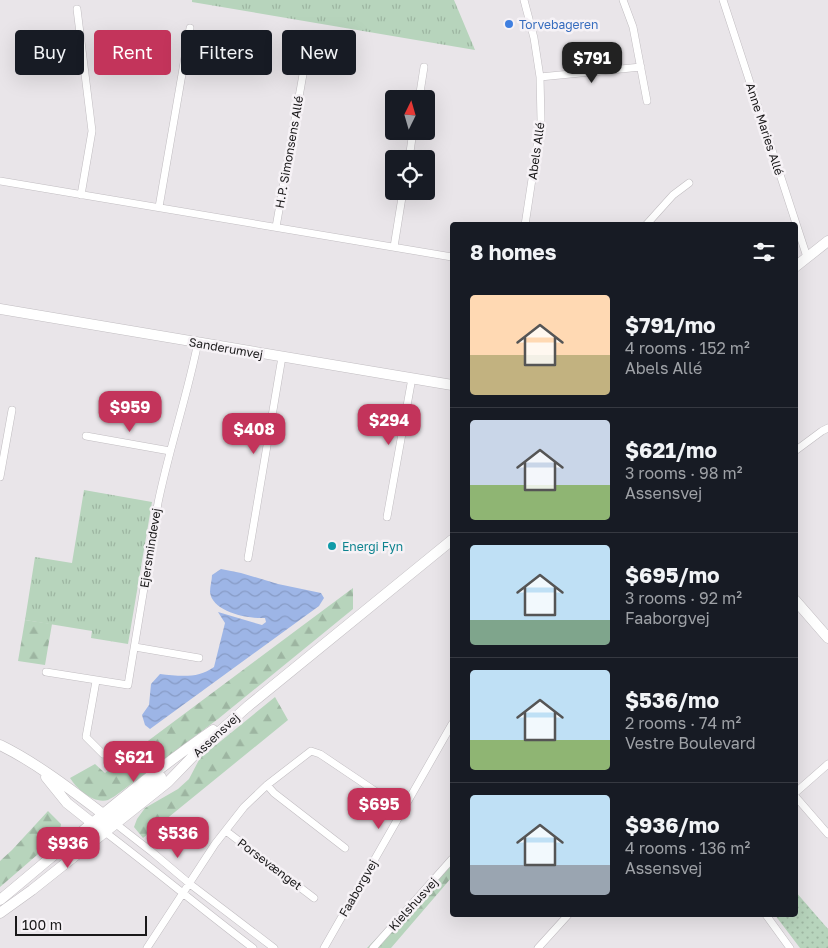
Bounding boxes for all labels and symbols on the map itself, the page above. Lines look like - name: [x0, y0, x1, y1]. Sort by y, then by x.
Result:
- place label: Torvebageren: [519, 17, 598, 32]
- marker: Torvebageren: [503, 18, 515, 30]
- pin: $791: [562, 42, 622, 84]
- street label: Anne Maries Allé: [743, 81, 787, 177]
- north arrow: [385, 90, 435, 140]
- street label: H.P. Simonsens Allé: [272, 95, 306, 209]
- street label: Abels Allé: [525, 121, 547, 181]
- street label: Sanderumvej: [188, 334, 264, 362]
- pin: $959: [100, 390, 160, 433]
- pin: $294: [359, 404, 419, 446]
- pin: $408: [224, 412, 284, 455]
- street label: Ejersmindevej: [136, 507, 164, 589]
- place label: Energi Fyn: [342, 539, 403, 554]
- marker: Energi Fyn: [326, 540, 338, 552]
- street label: Assensvej: [190, 710, 242, 760]
- pin: $621: [104, 740, 164, 783]
- pin: $695: [349, 788, 409, 830]
- pin: $536: [148, 816, 208, 859]
- pin: $936: [38, 826, 98, 869]
- street label: Porsevænget: [235, 835, 305, 893]
- street label: Faaborgvej: [336, 857, 380, 919]
- street label: Kielshusvej: [385, 874, 441, 934]
- scale bar: [15, 913, 148, 936]

